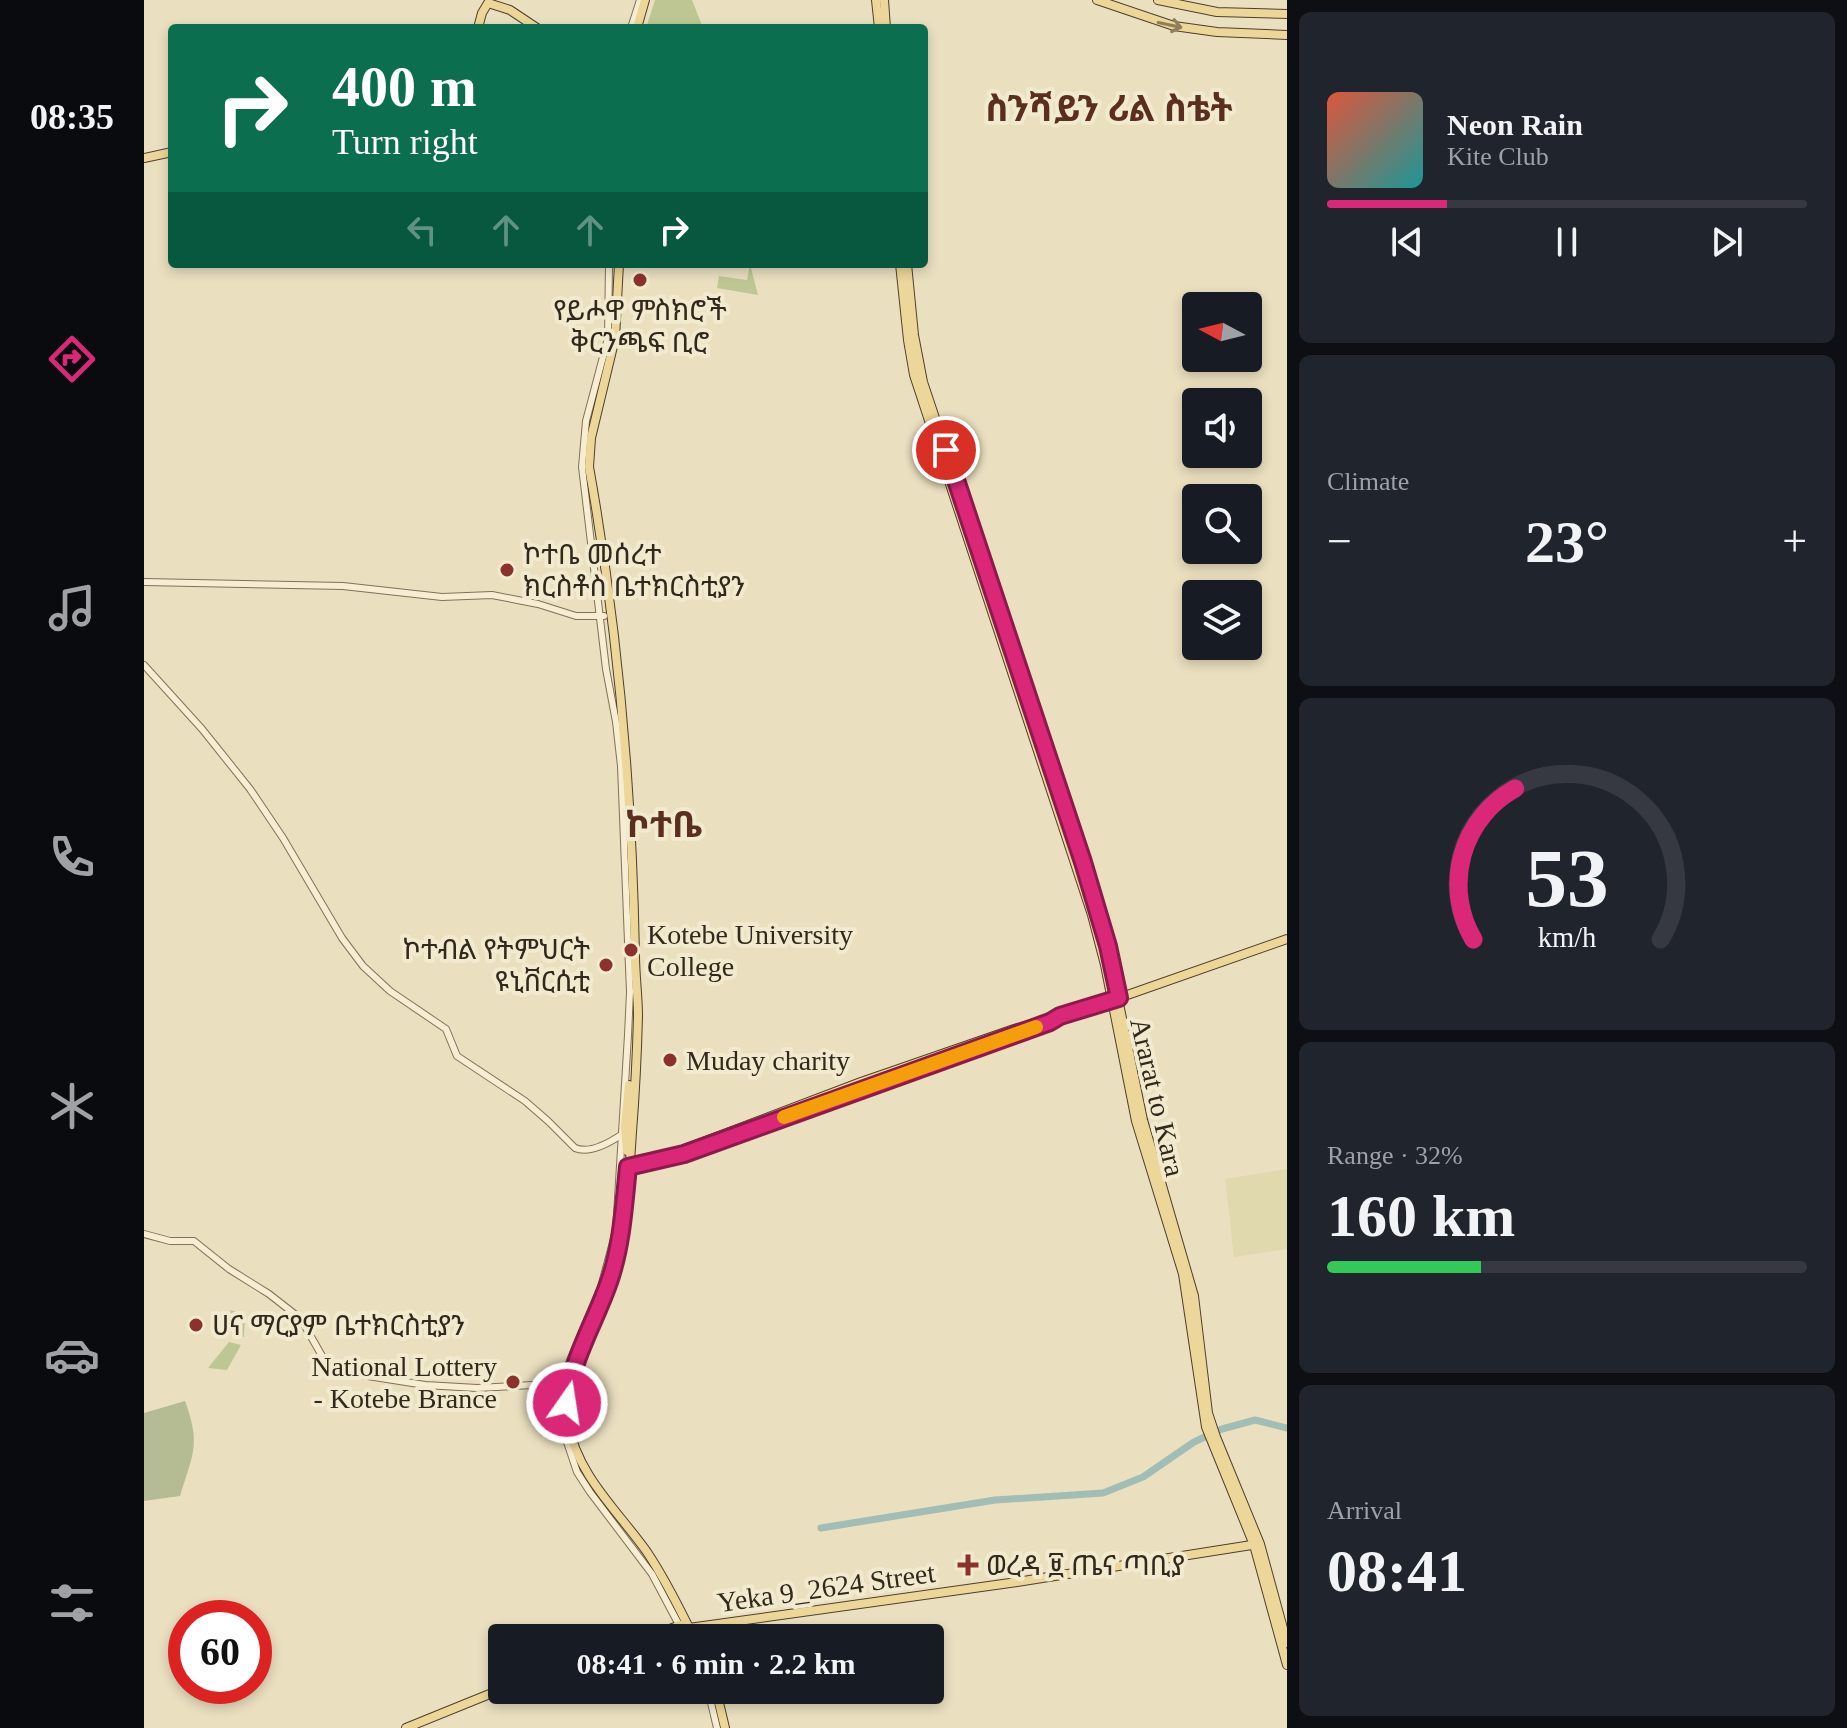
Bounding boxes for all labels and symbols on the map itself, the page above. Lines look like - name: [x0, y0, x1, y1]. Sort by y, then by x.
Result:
- one-way arrow: [1157, 18, 1183, 33]
- district label: ስንሻይን ሪል ስቴት: [985, 89, 1233, 129]
- marker: የይሖዋ ምስክሮች ቅርንጫፍ ቢሮ: [631, 271, 649, 289]
- north arrow: [1182, 292, 1262, 372]
- place label: የይሖዋ ምስክሮች ቅርንጫፍ ቢሮ: [553, 295, 727, 358]
- pin: [912, 416, 980, 484]
- place label: ኮተቤ መሰረተ ክርስቶስ ቤተክርስቲያን: [523, 539, 745, 602]
- marker: ኮተቤ መሰረተ ክርስቶስ ቤተክርስቲያን: [498, 561, 516, 579]
- district label: ኮተቤ: [626, 805, 702, 845]
- place label: Kotebe University College: [647, 919, 853, 982]
- place label: ኮተብል የትምህርት ዩኒቨርሲቲ: [403, 934, 590, 997]
- marker: Kotebe University College: [622, 941, 640, 959]
- marker: ኮተብል የትምህርት ዩኒቨርሲቲ: [597, 956, 615, 974]
- street label: Ararat to Kara: [1124, 1015, 1191, 1180]
- place label: Muday charity: [686, 1045, 850, 1076]
- marker: Muday charity: [661, 1051, 679, 1069]
- place label: ሀና ማርያም ቤተክርስቲያን: [212, 1310, 465, 1341]
- marker: ሀና ማርያም ቤተክርስቲያን: [187, 1316, 205, 1334]
- place label: National Lottery - Kotebe Brance: [311, 1351, 497, 1414]
- position arrow: [525, 1361, 609, 1445]
- marker: National Lottery - Kotebe Brance: [504, 1373, 522, 1391]
- place label: ወረዳ ፱ ጤና ጣቢያ: [986, 1550, 1185, 1581]
- marker: ወረዳ ፱ ጤና ጣቢያ: [957, 1554, 979, 1576]
- street label: Yeka 9_2624 Street: [715, 1557, 937, 1618]
- speed limit sign: 60: [168, 1600, 272, 1704]

